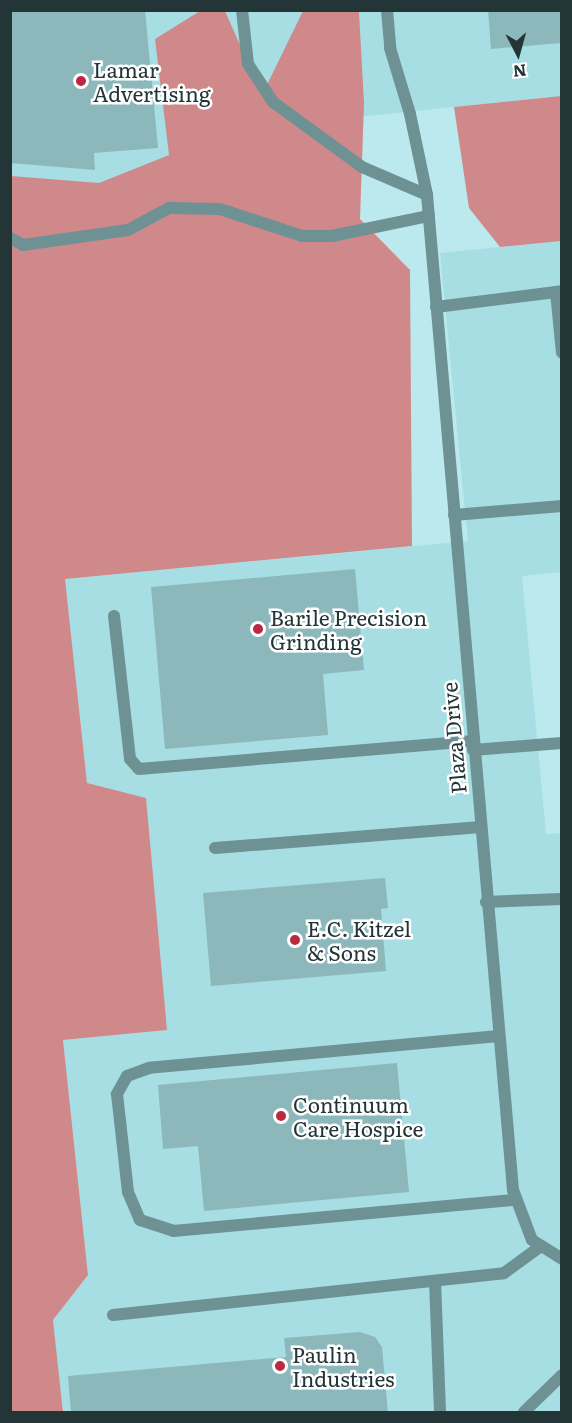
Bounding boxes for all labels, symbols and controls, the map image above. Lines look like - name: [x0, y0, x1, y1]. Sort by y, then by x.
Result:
- north arrow: [488, 24, 548, 84]
- place label: Lamar Advertising: [93, 56, 211, 106]
- text: N: [512, 59, 528, 85]
- marker: Lamar Advertising: [74, 74, 88, 88]
- place label: Barile Precision Grinding: [270, 604, 427, 654]
- marker: Barile Precision Grinding: [251, 622, 265, 636]
- street label: Plaza Drive: [436, 681, 470, 795]
- place label: E.C. Kitzel & Sons: [307, 915, 411, 965]
- marker: E.C. Kitzel & Sons: [288, 933, 302, 947]
- place label: Continuum Care Hospice: [293, 1091, 424, 1141]
- marker: Continuum Care Hospice: [274, 1109, 288, 1123]
- place label: Paulin Industries: [292, 1341, 395, 1391]
- marker: Paulin Industries: [273, 1359, 287, 1373]

